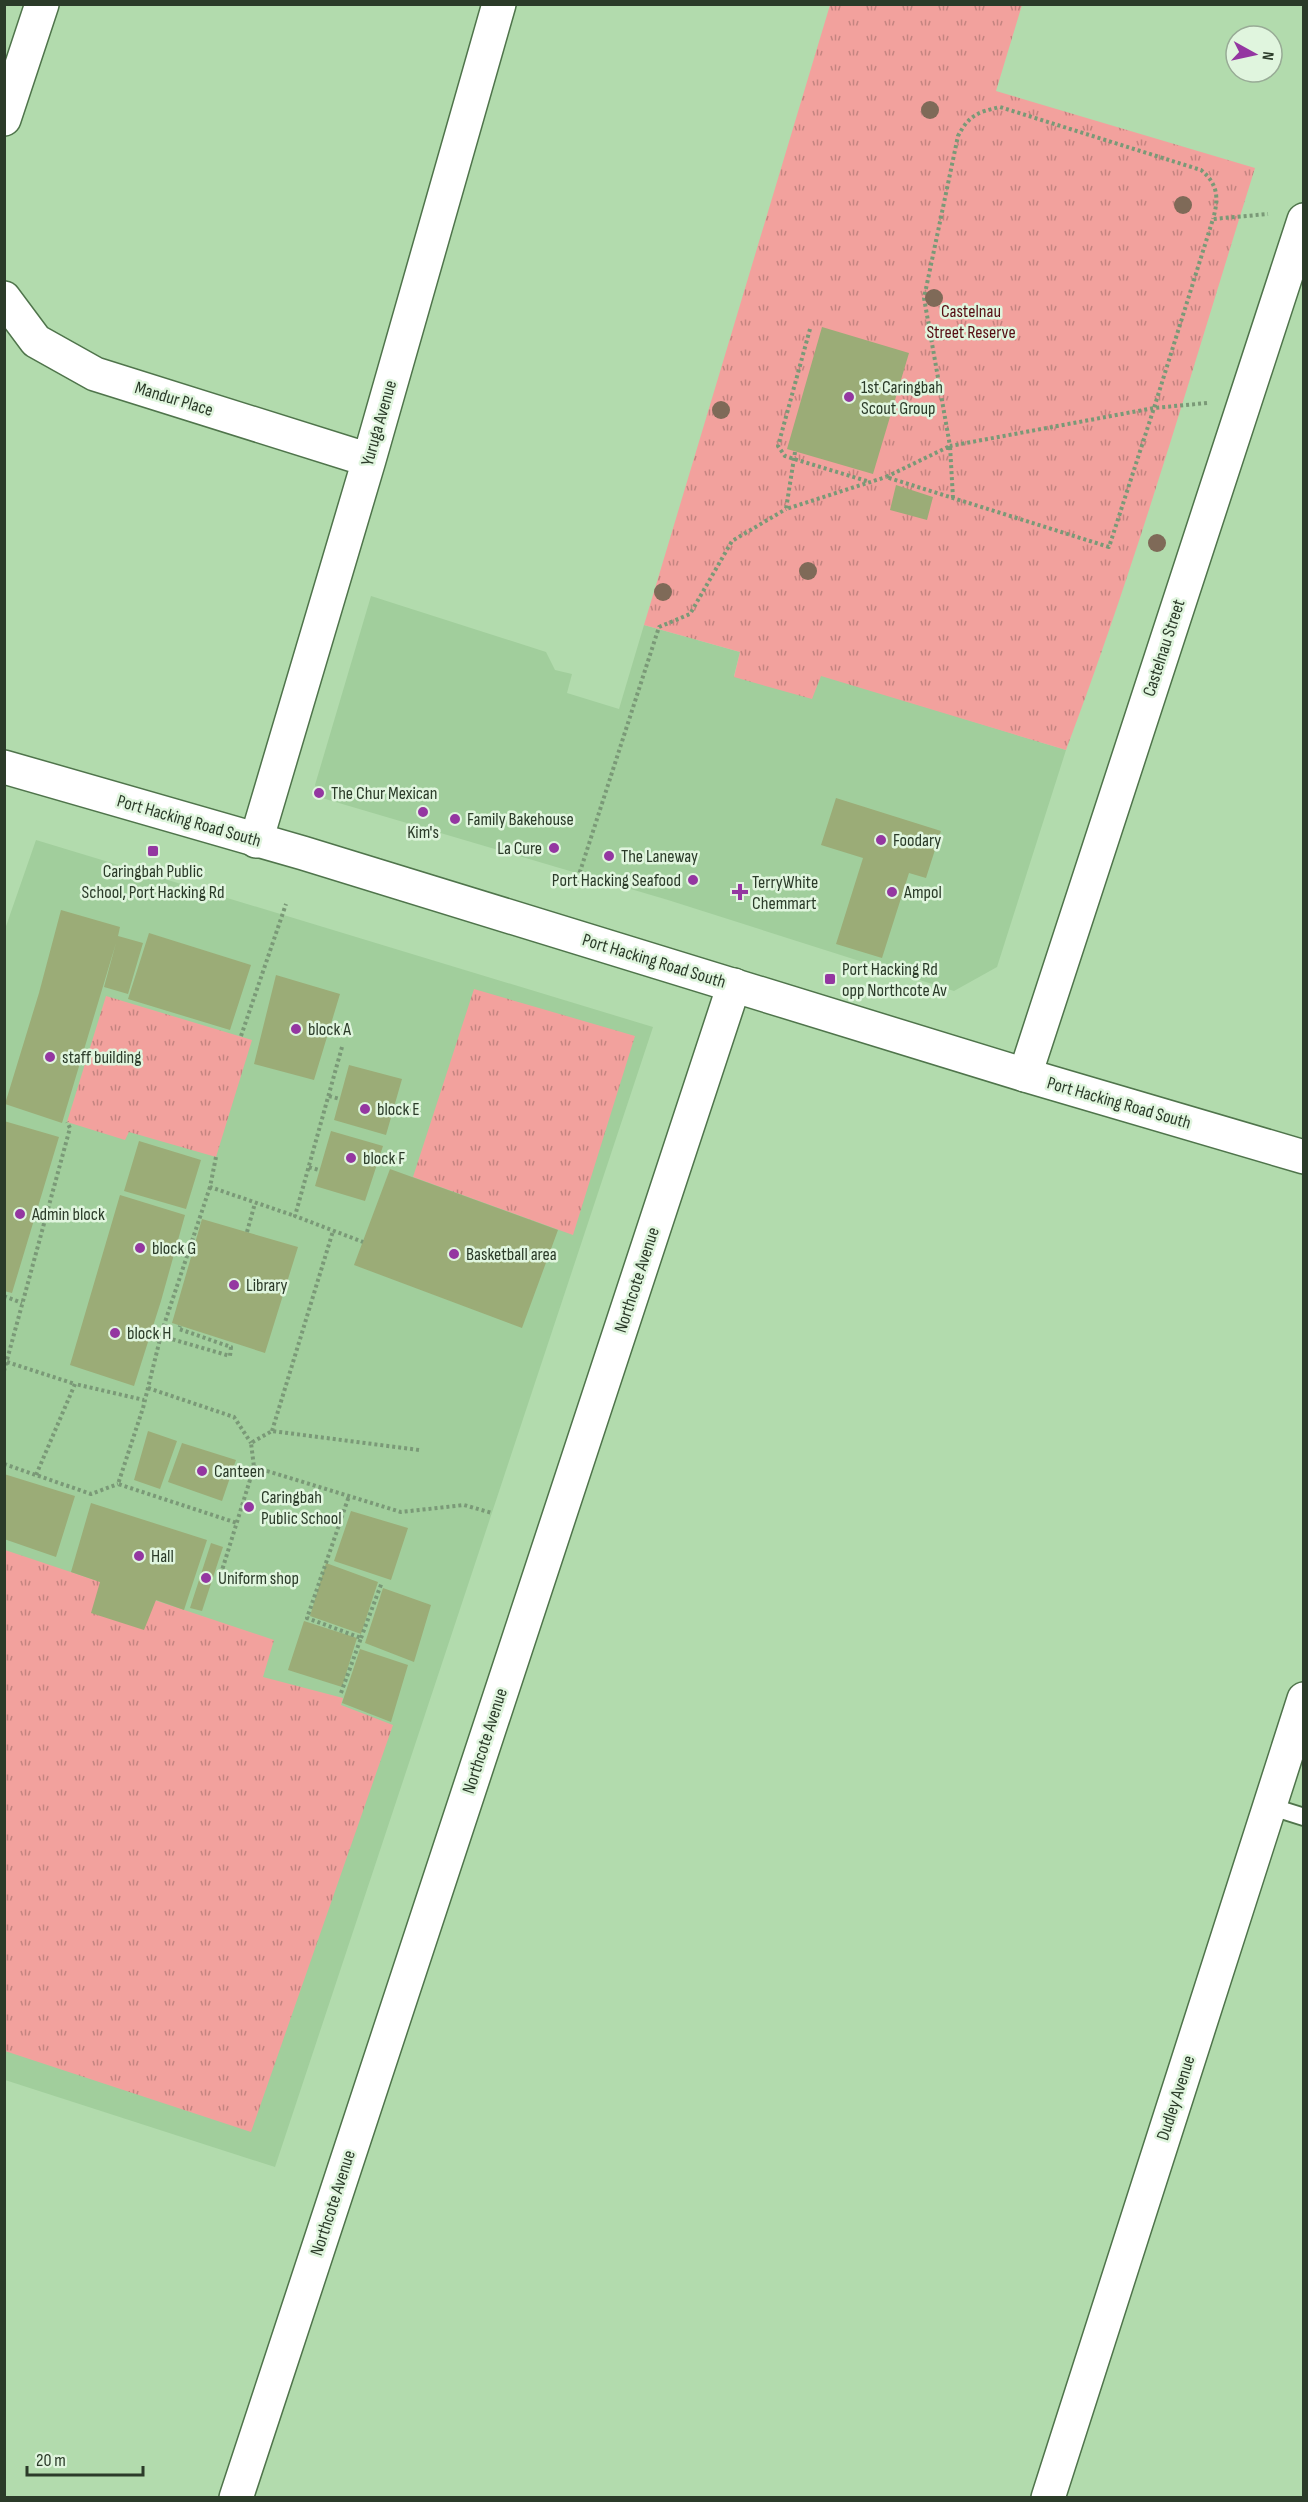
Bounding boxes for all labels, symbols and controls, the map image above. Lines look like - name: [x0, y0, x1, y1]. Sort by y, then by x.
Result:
- north arrow: [1224, 24, 1284, 84]
- text: N: [1257, 50, 1277, 61]
- park label: Castelnau Street Reserve: [926, 301, 1016, 343]
- street label: Mandur Place: [132, 377, 216, 421]
- place label: 1st Caringbah Scout Group: [861, 377, 943, 419]
- street label: Yuruga Avenue: [357, 378, 401, 468]
- marker: 1st Caringbah Scout Group: [842, 390, 856, 404]
- street label: Castelnau Street: [1138, 596, 1190, 699]
- place label: The Chur Mexican: [331, 783, 437, 804]
- marker: The Chur Mexican: [312, 786, 326, 800]
- street label: Port Hacking Road South: [115, 790, 263, 852]
- marker: Kim's: [416, 805, 430, 819]
- place label: Family Bakehouse: [467, 809, 574, 830]
- marker: Family Bakehouse: [448, 812, 462, 826]
- place label: Kim's: [407, 822, 439, 843]
- place label: Foodary: [893, 830, 941, 851]
- marker: Foodary: [874, 833, 888, 847]
- place label: La Cure: [497, 838, 542, 859]
- marker: La Cure: [547, 841, 561, 855]
- marker: Caringbah Public School, Port Hacking Rd: [146, 844, 160, 858]
- place label: The Laneway: [621, 846, 698, 867]
- marker: The Laneway: [602, 849, 616, 863]
- place label: Caringbah Public School, Port Hacking Rd: [82, 861, 224, 903]
- place label: Port Hacking Seafood: [552, 870, 681, 891]
- place label: TerryWhite Chemmart: [752, 872, 818, 914]
- marker: Port Hacking Seafood: [686, 873, 700, 887]
- place label: Ampol: [903, 882, 942, 903]
- marker: TerryWhite Chemmart: [733, 885, 747, 899]
- marker: Ampol: [885, 885, 899, 899]
- street label: Port Hacking Road South: [580, 929, 728, 993]
- place label: Port Hacking Rd opp Northcote Av: [842, 959, 947, 1001]
- marker: Port Hacking Rd opp Northcote Av: [823, 972, 837, 986]
- place label: block A: [308, 1019, 351, 1040]
- marker: block A: [289, 1022, 303, 1036]
- place label: staff building: [62, 1047, 141, 1068]
- marker: staff building: [43, 1050, 57, 1064]
- street label: Port Hacking Road South: [1045, 1072, 1193, 1134]
- place label: block E: [377, 1099, 420, 1120]
- marker: block E: [358, 1102, 372, 1116]
- place label: block F: [363, 1148, 405, 1169]
- marker: block F: [344, 1151, 358, 1165]
- place label: Admin block: [31, 1204, 105, 1225]
- marker: Admin block: [13, 1207, 27, 1221]
- street label: Northcote Avenue: [610, 1225, 664, 1335]
- place label: block G: [152, 1238, 196, 1259]
- marker: block G: [133, 1241, 147, 1255]
- place label: Basketball area: [466, 1244, 557, 1265]
- marker: Basketball area: [447, 1247, 461, 1261]
- place label: Library: [246, 1275, 288, 1296]
- marker: Library: [227, 1278, 241, 1292]
- place label: block H: [127, 1323, 171, 1344]
- marker: block H: [108, 1326, 122, 1340]
- place label: Canteen: [214, 1461, 265, 1482]
- marker: Canteen: [195, 1464, 209, 1478]
- place label: Caringbah Public School: [261, 1487, 342, 1529]
- marker: Caringbah Public School: [242, 1500, 256, 1514]
- place label: Hall: [151, 1546, 174, 1567]
- marker: Hall: [132, 1549, 146, 1563]
- place label: Uniform shop: [218, 1568, 299, 1589]
- marker: Uniform shop: [199, 1571, 213, 1585]
- street label: Northcote Avenue: [458, 1686, 512, 1796]
- street label: Dudley Avenue: [1152, 2053, 1200, 2143]
- street label: Northcote Avenue: [306, 2148, 360, 2258]
- scale bar: [27, 2439, 142, 2477]
- text: 20 m: [36, 2450, 66, 2471]

